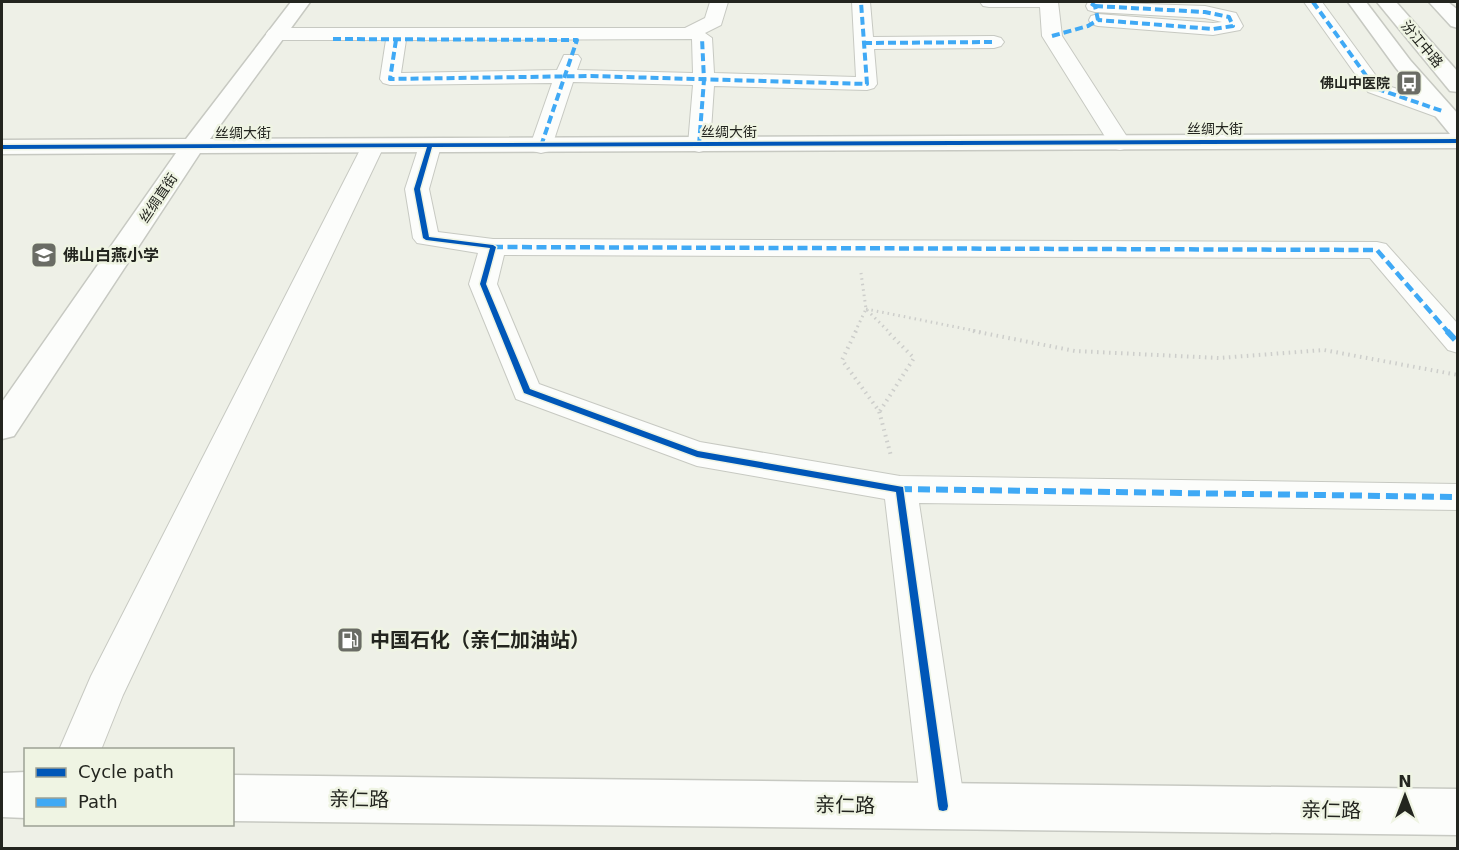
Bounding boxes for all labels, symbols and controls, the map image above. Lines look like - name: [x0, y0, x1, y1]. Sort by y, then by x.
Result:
- street label: 汾江中路: [1398, 17, 1446, 71]
- bus stop icon: 佛山中医院: [1394, 68, 1424, 98]
- place label: 佛山中医院: [1320, 75, 1390, 91]
- street label: 丝绸大街: [1187, 121, 1243, 137]
- street label: 丝绸大街: [701, 124, 757, 140]
- street label: 丝绸大街: [215, 125, 271, 141]
- street label: 丝绸直街: [136, 170, 180, 226]
- school or university icon: 佛山白燕小学: [29, 240, 59, 270]
- place label: 佛山白燕小学: [63, 246, 159, 265]
- fuel station icon: 中国石化（亲仁加油站）: [335, 625, 365, 655]
- place label: 中国石化（亲仁加油站）: [370, 628, 590, 652]
- legend: [24, 748, 234, 826]
- text: Cycle path: [78, 761, 174, 782]
- north arrow: [1375, 766, 1435, 826]
- text: N: [1398, 772, 1412, 791]
- street label: 亲仁路: [329, 786, 389, 812]
- text: Path: [78, 791, 118, 812]
- street label: 亲仁路: [815, 792, 875, 818]
- street label: 亲仁路: [1301, 797, 1361, 823]

